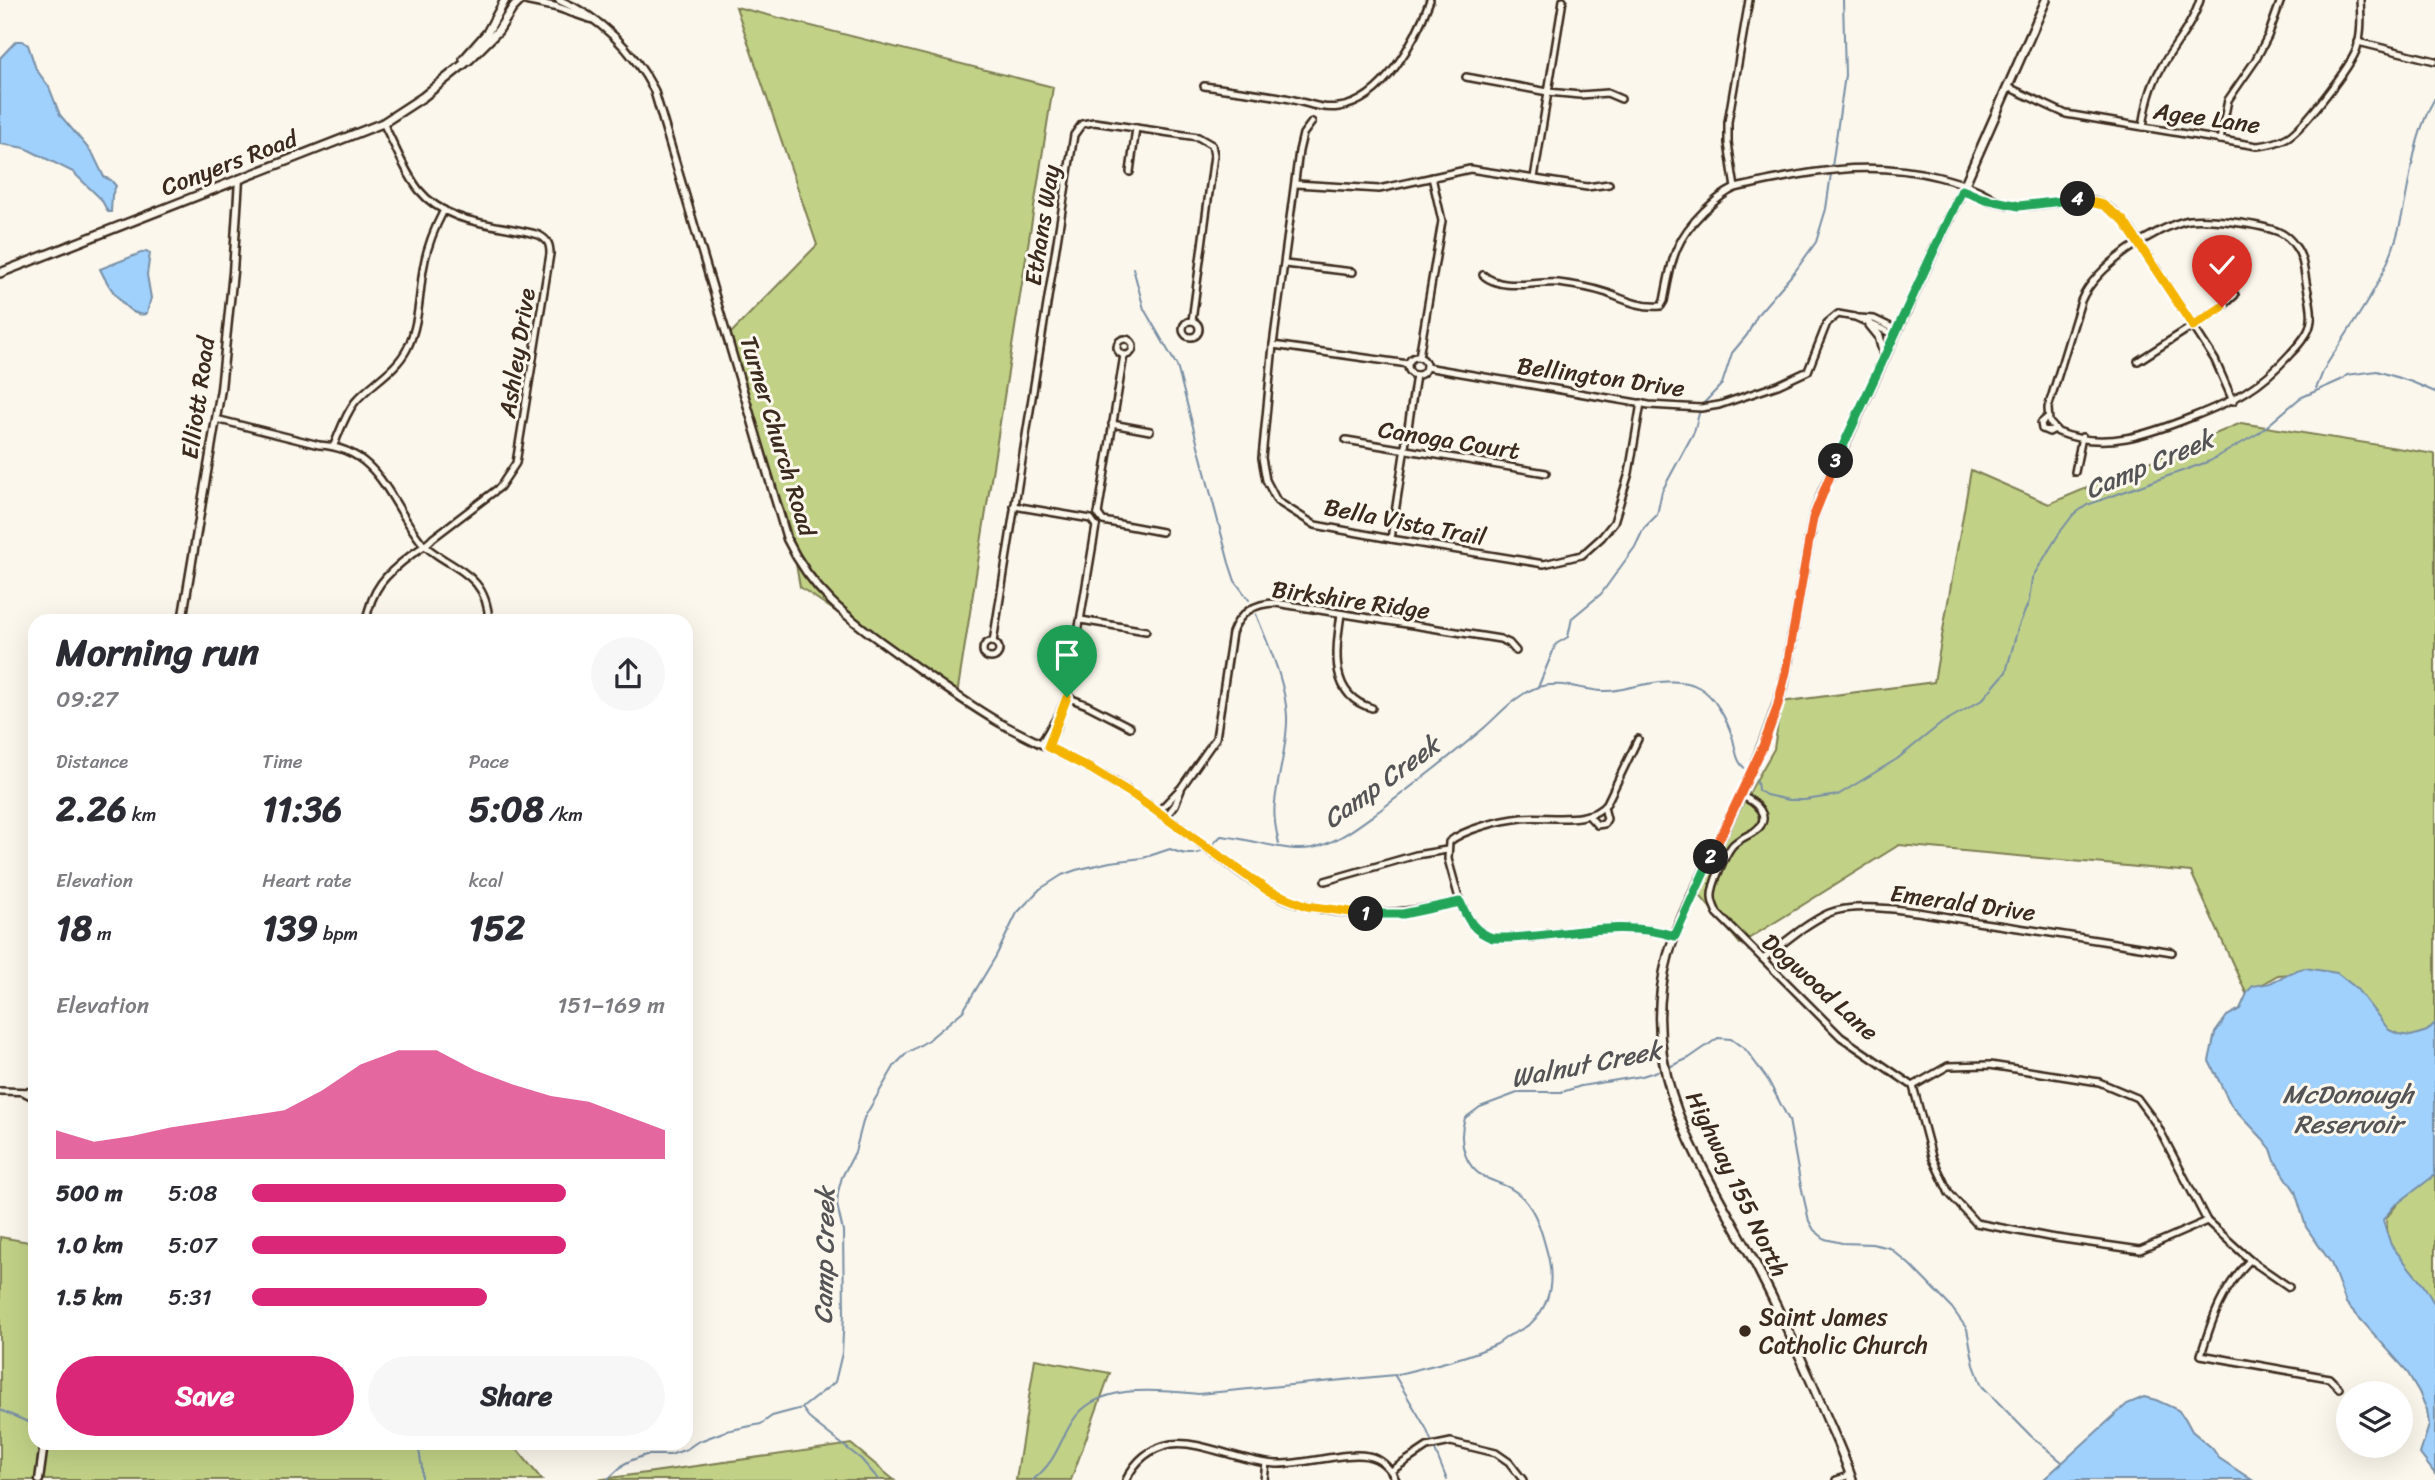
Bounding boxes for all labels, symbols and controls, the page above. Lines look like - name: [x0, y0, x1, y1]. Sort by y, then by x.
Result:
- street label: Agee Lane: [2150, 90, 2263, 146]
- street label: Conyers Road: [155, 117, 305, 208]
- street label: Ethans Way: [1012, 161, 1072, 288]
- pin: 4: [2060, 182, 2096, 216]
- text: 4: [2072, 182, 2083, 215]
- pin: [2192, 235, 2252, 307]
- icon: check: [2203, 246, 2241, 284]
- street label: Ashley Drive: [486, 285, 548, 422]
- street label: Turner Church Road: [728, 331, 829, 543]
- street label: Elliott Road: [169, 332, 228, 462]
- street label: Bellington Drive: [1514, 344, 1688, 410]
- street label: Canoga Court: [1375, 408, 1523, 472]
- water label: Camp Creek: [2077, 415, 2224, 512]
- pin: 3: [1818, 444, 1854, 478]
- text: 3: [1830, 444, 1841, 477]
- street label: Bella Vista Trail: [1320, 486, 1491, 558]
- street label: Birkshire Ridge: [1269, 568, 1433, 632]
- text: Morning run: [56, 619, 259, 686]
- pin: [1037, 625, 1097, 697]
- icon: arrive: [1048, 636, 1086, 674]
- button: share: [591, 637, 665, 711]
- text: 09:27: [56, 679, 118, 720]
- water label: Camp Creek: [1312, 721, 1452, 841]
- text: Distance: [56, 745, 128, 778]
- text: Time: [262, 745, 303, 778]
- text: Pace: [469, 745, 509, 778]
- text: 2.26: [56, 778, 127, 840]
- text: 11:36: [262, 778, 342, 840]
- text: 5:08: [469, 778, 544, 840]
- text: km: [127, 798, 156, 831]
- text: /km: [544, 798, 583, 831]
- pin: 2: [1694, 840, 1728, 874]
- text: 2: [1705, 840, 1716, 873]
- text: Elevation: [56, 864, 133, 897]
- text: Heart rate: [262, 864, 352, 897]
- text: kcal: [469, 864, 503, 897]
- street label: Emerald Drive: [1888, 872, 2038, 934]
- text: 18: [56, 897, 92, 959]
- text: 139: [262, 897, 318, 959]
- text: 152: [469, 897, 525, 959]
- pin: 1: [1348, 897, 1384, 932]
- text: 1: [1361, 897, 1370, 930]
- text: m: [92, 917, 112, 950]
- text: bpm: [318, 917, 358, 950]
- street label: Dogwood Lane: [1751, 922, 1889, 1052]
- text: Elevation: [56, 985, 149, 1026]
- text: 151–169 m: [557, 985, 665, 1026]
- water label: Walnut Creek: [1507, 1026, 1668, 1101]
- water label: McDonough Reservoir: [2283, 1071, 2416, 1147]
- street label: Highway 155 North: [1674, 1083, 1800, 1285]
- text: 500 m: [56, 1173, 123, 1214]
- text: 5:08: [168, 1173, 217, 1214]
- water label: Camp Creek: [800, 1184, 848, 1325]
- text: 1.0 km: [56, 1225, 123, 1266]
- text: 5:07: [168, 1225, 217, 1266]
- text: 1.5 km: [56, 1277, 123, 1318]
- text: 5:31: [168, 1277, 212, 1318]
- place label: Saint James Catholic Church: [1759, 1296, 1928, 1366]
- marker: Saint James Catholic Church: [1737, 1323, 1753, 1339]
- button: Save: [56, 1356, 354, 1436]
- button: Share: [368, 1356, 665, 1436]
- map controls: [2336, 1381, 2413, 1458]
- button: layers: [2336, 1381, 2413, 1458]

